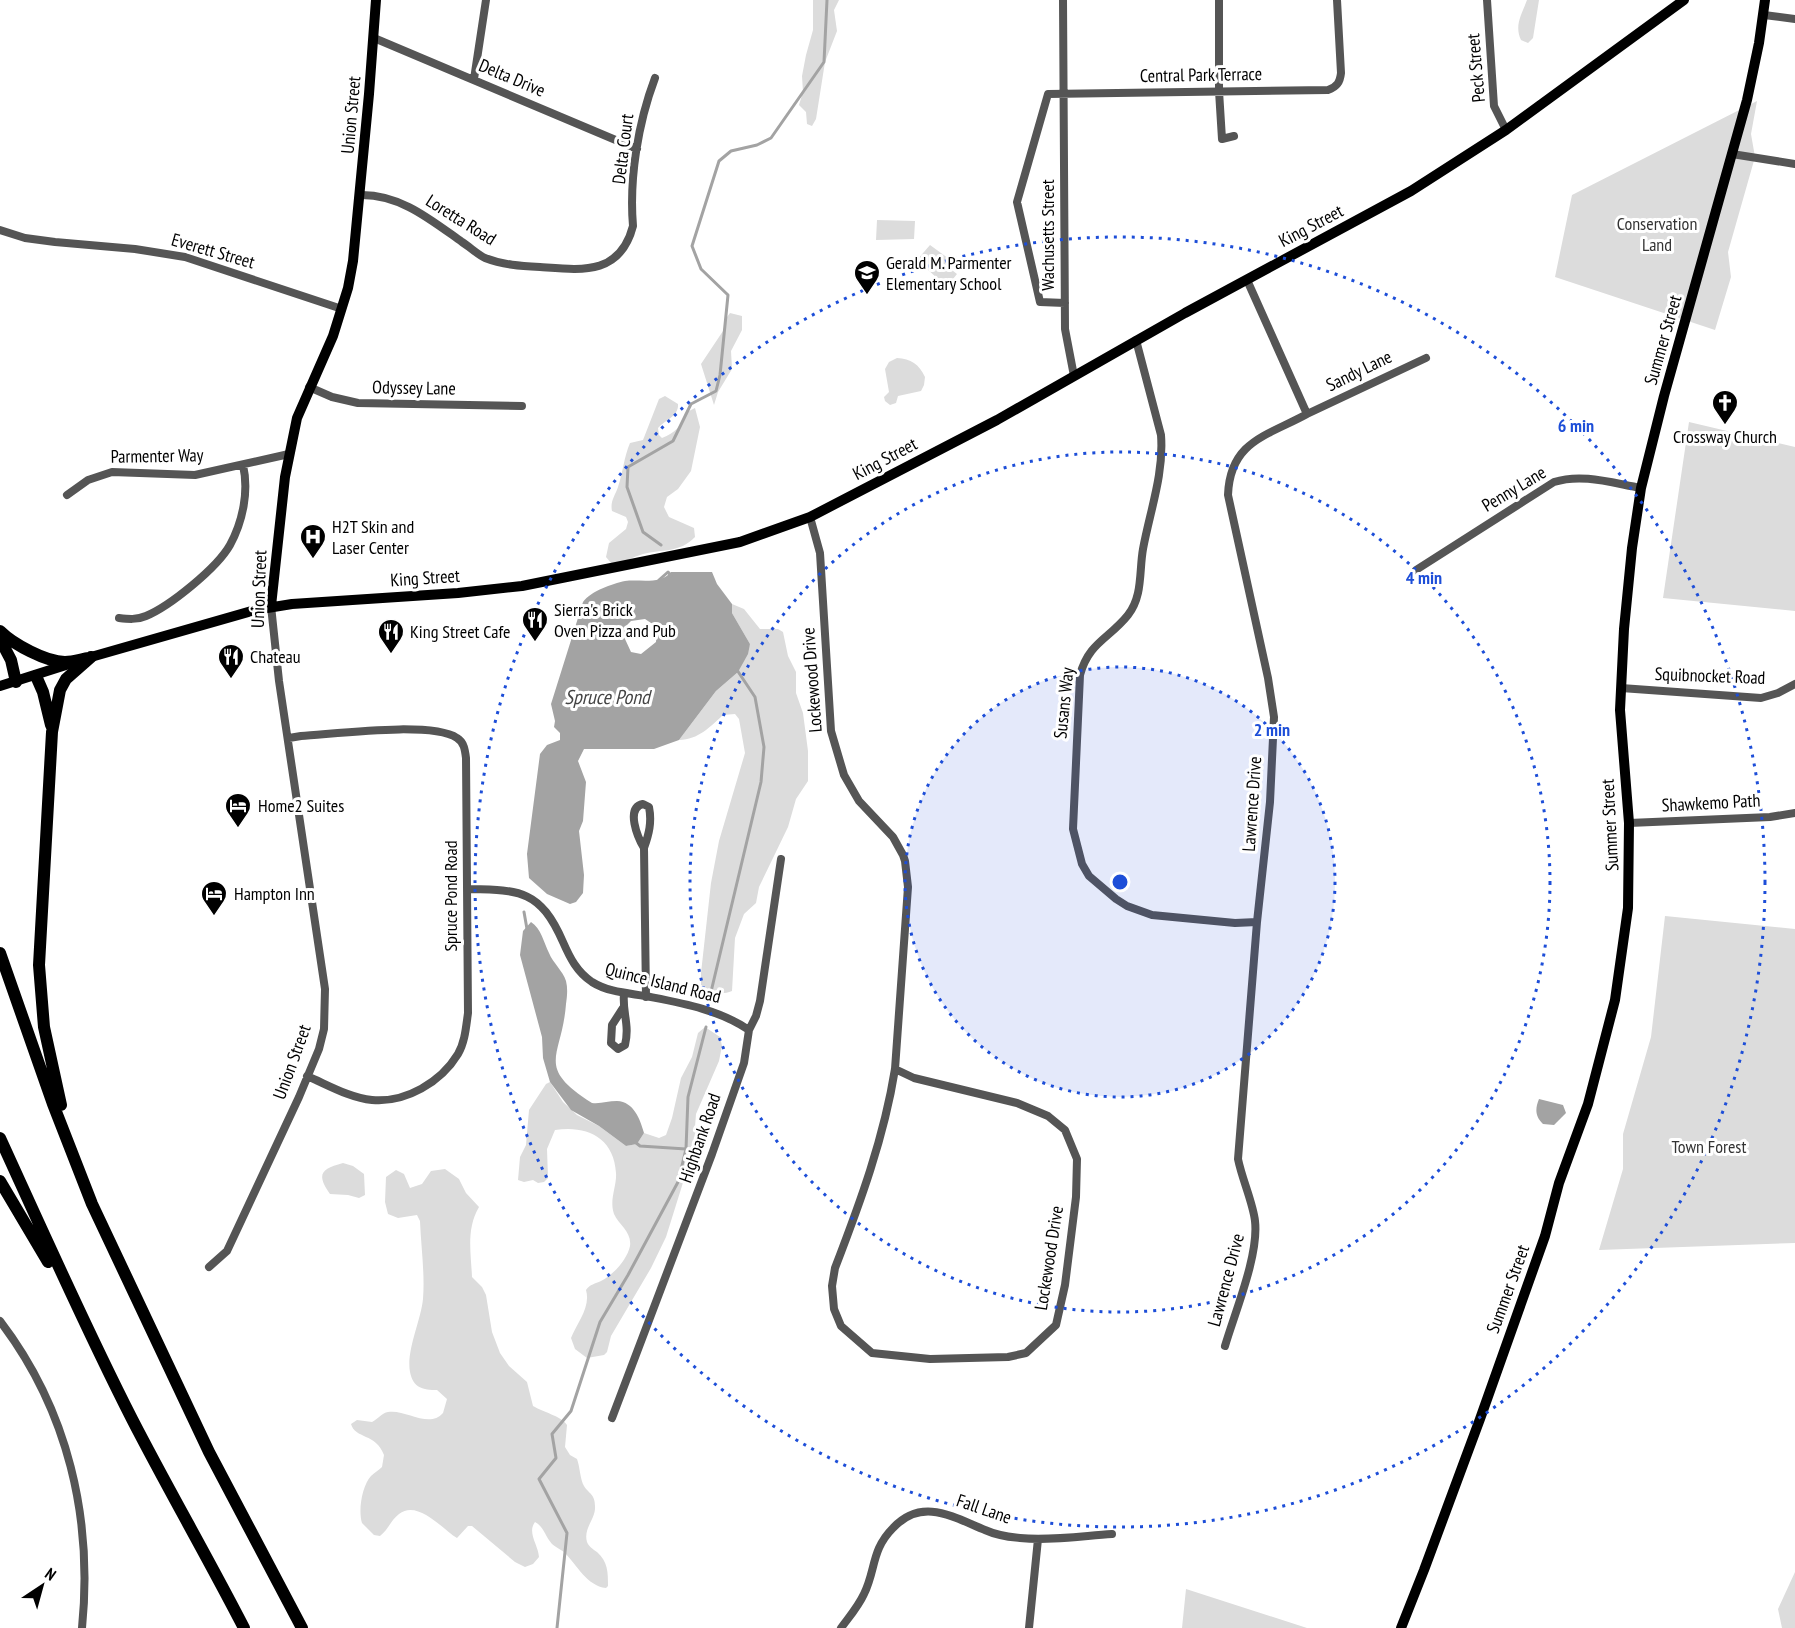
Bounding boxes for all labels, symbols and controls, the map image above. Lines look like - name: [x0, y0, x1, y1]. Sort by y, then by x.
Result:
- street label: Peck Street: [1461, 33, 1490, 103]
- street label: Delta Drive: [476, 53, 549, 102]
- street label: Central Park Terrace: [1140, 62, 1262, 87]
- street label: Union Street: [336, 75, 365, 155]
- street label: Delta Court: [607, 112, 638, 185]
- street label: Wachusetts Street: [1036, 179, 1059, 291]
- street label: Loretta Road: [422, 189, 501, 250]
- street label: King Street: [1275, 199, 1347, 252]
- park label: Conservation Land: [1617, 212, 1697, 256]
- street label: Everett Street: [169, 228, 257, 273]
- place label: Gerald M. Parmenter Elementary School: [886, 251, 1012, 295]
- school or university icon: Gerald M. Parmenter Elementary School: [852, 258, 882, 296]
- street label: Summer Street: [1639, 292, 1686, 387]
- street label: Sandy Lane: [1322, 345, 1395, 396]
- street label: Odyssey Lane: [372, 375, 456, 400]
- church icon: Crossway Church: [1710, 388, 1740, 426]
- text: 6 min: [1558, 414, 1594, 437]
- place label: Crossway Church: [1673, 425, 1777, 448]
- street label: King Street: [849, 432, 921, 485]
- street label: Parmenter Way: [110, 443, 204, 468]
- street label: Penny Lane: [1478, 461, 1550, 517]
- place label: H2T Skin and Laser Center: [332, 515, 414, 559]
- hospital icon: H2T Skin and Laser Center: [298, 522, 328, 560]
- street label: Union Street: [246, 550, 271, 628]
- street label: King Street: [389, 564, 460, 591]
- text: 4 min: [1406, 566, 1442, 589]
- place label: Sierra's Brick Oven Pizza and Pub: [554, 598, 676, 642]
- restaurant icon: Sierra's Brick Oven Pizza and Pub: [520, 605, 550, 643]
- restaurant icon: King Street Cafe: [376, 617, 406, 655]
- place label: King Street Cafe: [410, 620, 510, 643]
- street label: Lockewood Drive: [796, 627, 827, 733]
- restaurant icon: Chateau: [216, 642, 246, 680]
- place label: Chateau: [250, 645, 301, 668]
- street label: Squibnocket Road: [1654, 662, 1766, 689]
- street label: Susans Way: [1048, 666, 1079, 740]
- water label: Spruce Pond: [564, 684, 652, 710]
- text: 2 min: [1254, 718, 1290, 741]
- street label: Lawrence Drive: [1237, 756, 1266, 852]
- street label: Summer Street: [1596, 778, 1623, 872]
- street label: Shawkemo Path: [1661, 788, 1761, 817]
- hotel icon: Home2 Suites: [223, 791, 253, 829]
- place label: Home2 Suites: [258, 794, 344, 817]
- street label: Spruce Pond Road: [439, 840, 462, 952]
- centre of rings: [1110, 872, 1130, 892]
- hotel icon: Hampton Inn: [199, 879, 229, 917]
- place label: Hampton Inn: [234, 882, 315, 905]
- street label: Quince Island Road: [603, 957, 724, 1008]
- street label: Union Street: [267, 1021, 316, 1102]
- street label: Highbank Road: [673, 1090, 726, 1186]
- park label: Town Forest: [1672, 1135, 1746, 1158]
- street label: Lockewood Drive: [1029, 1204, 1068, 1312]
- street label: Lawrence Drive: [1202, 1231, 1249, 1329]
- street label: Summer Street: [1481, 1241, 1534, 1336]
- street label: Fall Lane: [954, 1488, 1015, 1529]
- north arrow: [12, 1556, 72, 1616]
- text: N: [41, 1563, 60, 1584]

